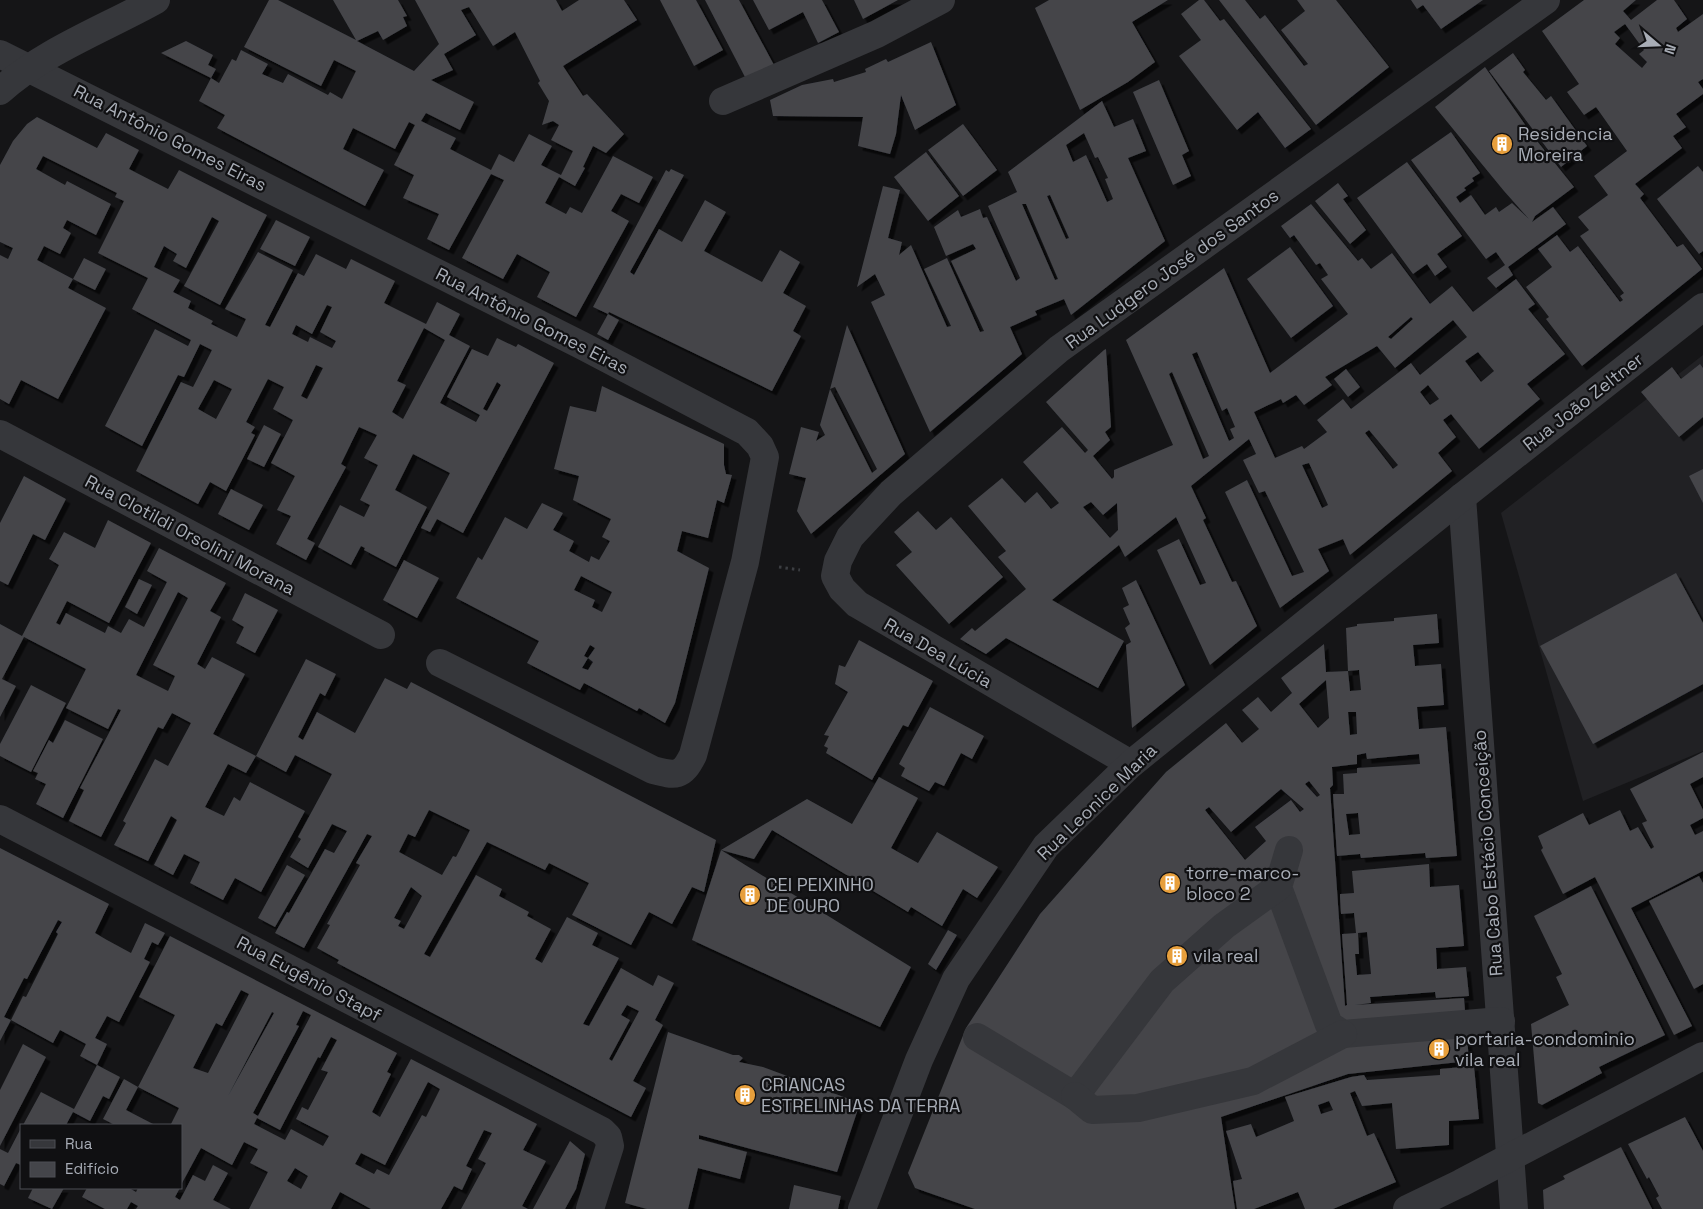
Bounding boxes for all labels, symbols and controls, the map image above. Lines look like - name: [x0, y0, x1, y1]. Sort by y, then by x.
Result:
- north arrow: [1633, 20, 1683, 70]
- text: N: [1660, 42, 1680, 57]
- street label: Rua Antônio Gomes Eiras: [70, 79, 271, 196]
- place label: Residencia Moreira: [1518, 122, 1613, 166]
- building icon: Residencia Moreira: [1490, 132, 1514, 156]
- street label: Rua Ludgero José dos Santos: [1061, 184, 1283, 354]
- street label: Rua Antônio Gomes Eiras: [432, 262, 633, 379]
- street label: Rua João Zeltner: [1518, 347, 1648, 456]
- street label: Rua Clotildi Orsolini Morana: [81, 469, 299, 600]
- street label: Rua Dea Lúcia: [880, 612, 996, 693]
- street label: Rua Cabo Estácio Conceição: [1467, 729, 1508, 977]
- street label: Rua Leonice Maria: [1032, 739, 1161, 865]
- place label: torre-marco- bloco 2: [1186, 861, 1300, 905]
- building icon: torre-marco- bloco 2: [1158, 871, 1182, 895]
- place label: CEI PEIXINHO DE OURO: [766, 873, 874, 917]
- building icon: CEI PEIXINHO DE OURO: [738, 883, 762, 907]
- street label: Rua Eugênio Stapf: [233, 931, 386, 1026]
- building icon: vila real: [1165, 944, 1189, 968]
- place label: vila real: [1193, 944, 1258, 967]
- place label: portaria-condominio vila real: [1455, 1027, 1635, 1071]
- building icon: portaria-condominio vila real: [1427, 1037, 1451, 1061]
- place label: CRIANCAS ESTRELINHAS DA TERRA: [761, 1073, 960, 1117]
- building icon: CRIANCAS ESTRELINHAS DA TERRA: [733, 1083, 757, 1107]
- legend: [20, 1124, 182, 1189]
- text: Rua: [65, 1134, 93, 1153]
- text: Edifício: [65, 1159, 119, 1178]

